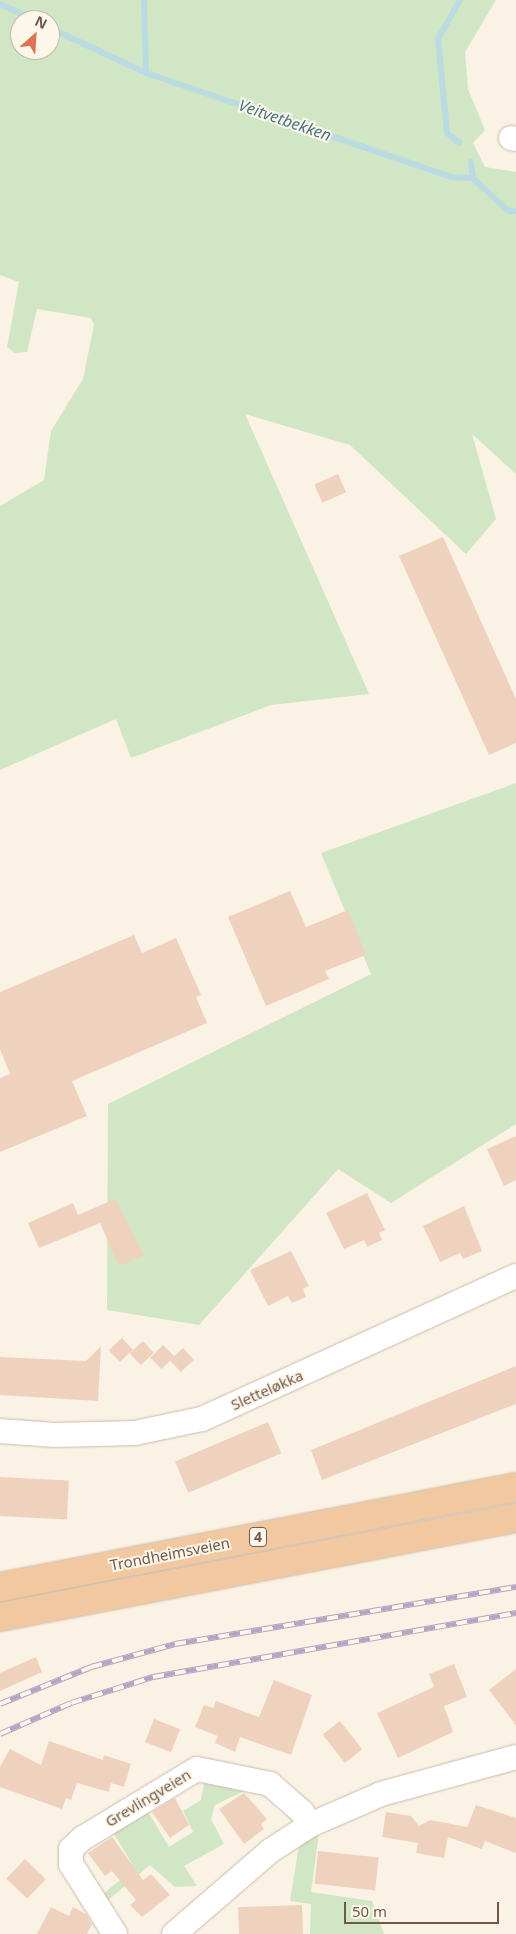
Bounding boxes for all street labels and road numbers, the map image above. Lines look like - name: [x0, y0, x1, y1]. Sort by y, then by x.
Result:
- street label: Sletteløkka: [228, 1366, 306, 1414]
- road number: 4: [248, 1525, 268, 1548]
- street label: Trondheimsveien: [109, 1534, 231, 1574]
- street label: Grevlingveien: [102, 1765, 194, 1831]

